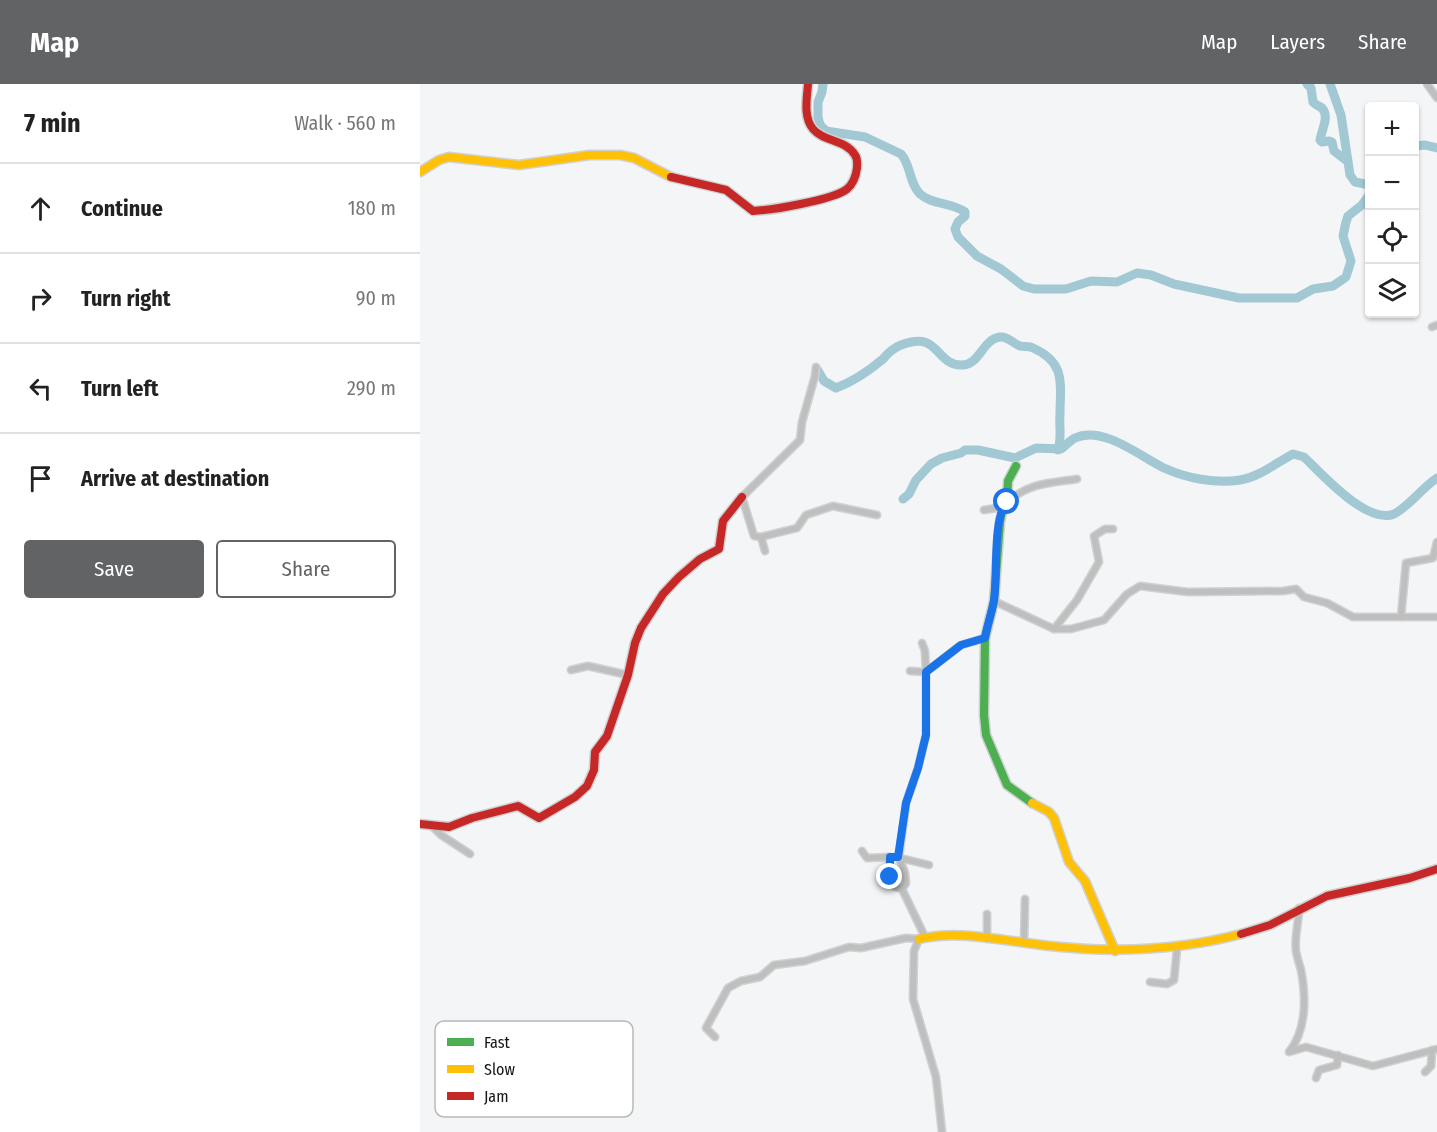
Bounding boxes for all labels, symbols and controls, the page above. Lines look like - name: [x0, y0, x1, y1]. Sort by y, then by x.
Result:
- text: Map: [30, 26, 79, 59]
- text: Map: [1201, 29, 1237, 55]
- text: Layers: [1270, 29, 1325, 55]
- text: Share: [1358, 29, 1407, 55]
- map controls: [1365, 102, 1419, 318]
- button: +: [1365, 102, 1419, 156]
- text: 7 min: [24, 108, 81, 139]
- text: Walk · 560 m: [294, 111, 396, 135]
- button: −: [1365, 156, 1419, 210]
- icon: ahead: [24, 192, 57, 225]
- text: Continue: [81, 195, 163, 222]
- text: 180 m: [348, 196, 396, 220]
- button: locate: [1365, 210, 1419, 264]
- button: layers: [1365, 264, 1419, 318]
- icon: right: [24, 282, 57, 315]
- text: Turn right: [81, 285, 170, 312]
- text: 90 m: [356, 286, 396, 310]
- icon: left: [24, 372, 57, 405]
- text: Turn left: [81, 375, 159, 402]
- text: 290 m: [347, 376, 396, 400]
- icon: arrive: [24, 462, 57, 495]
- text: Arrive at destination: [81, 465, 269, 492]
- route start: [993, 488, 1019, 514]
- button: Save: [24, 540, 204, 598]
- button: Share: [216, 540, 396, 598]
- route end: [876, 863, 902, 889]
- legend: [435, 1021, 633, 1117]
- text: Fast: [484, 1033, 511, 1052]
- text: Slow: [484, 1060, 515, 1079]
- text: Jam: [484, 1087, 509, 1106]

